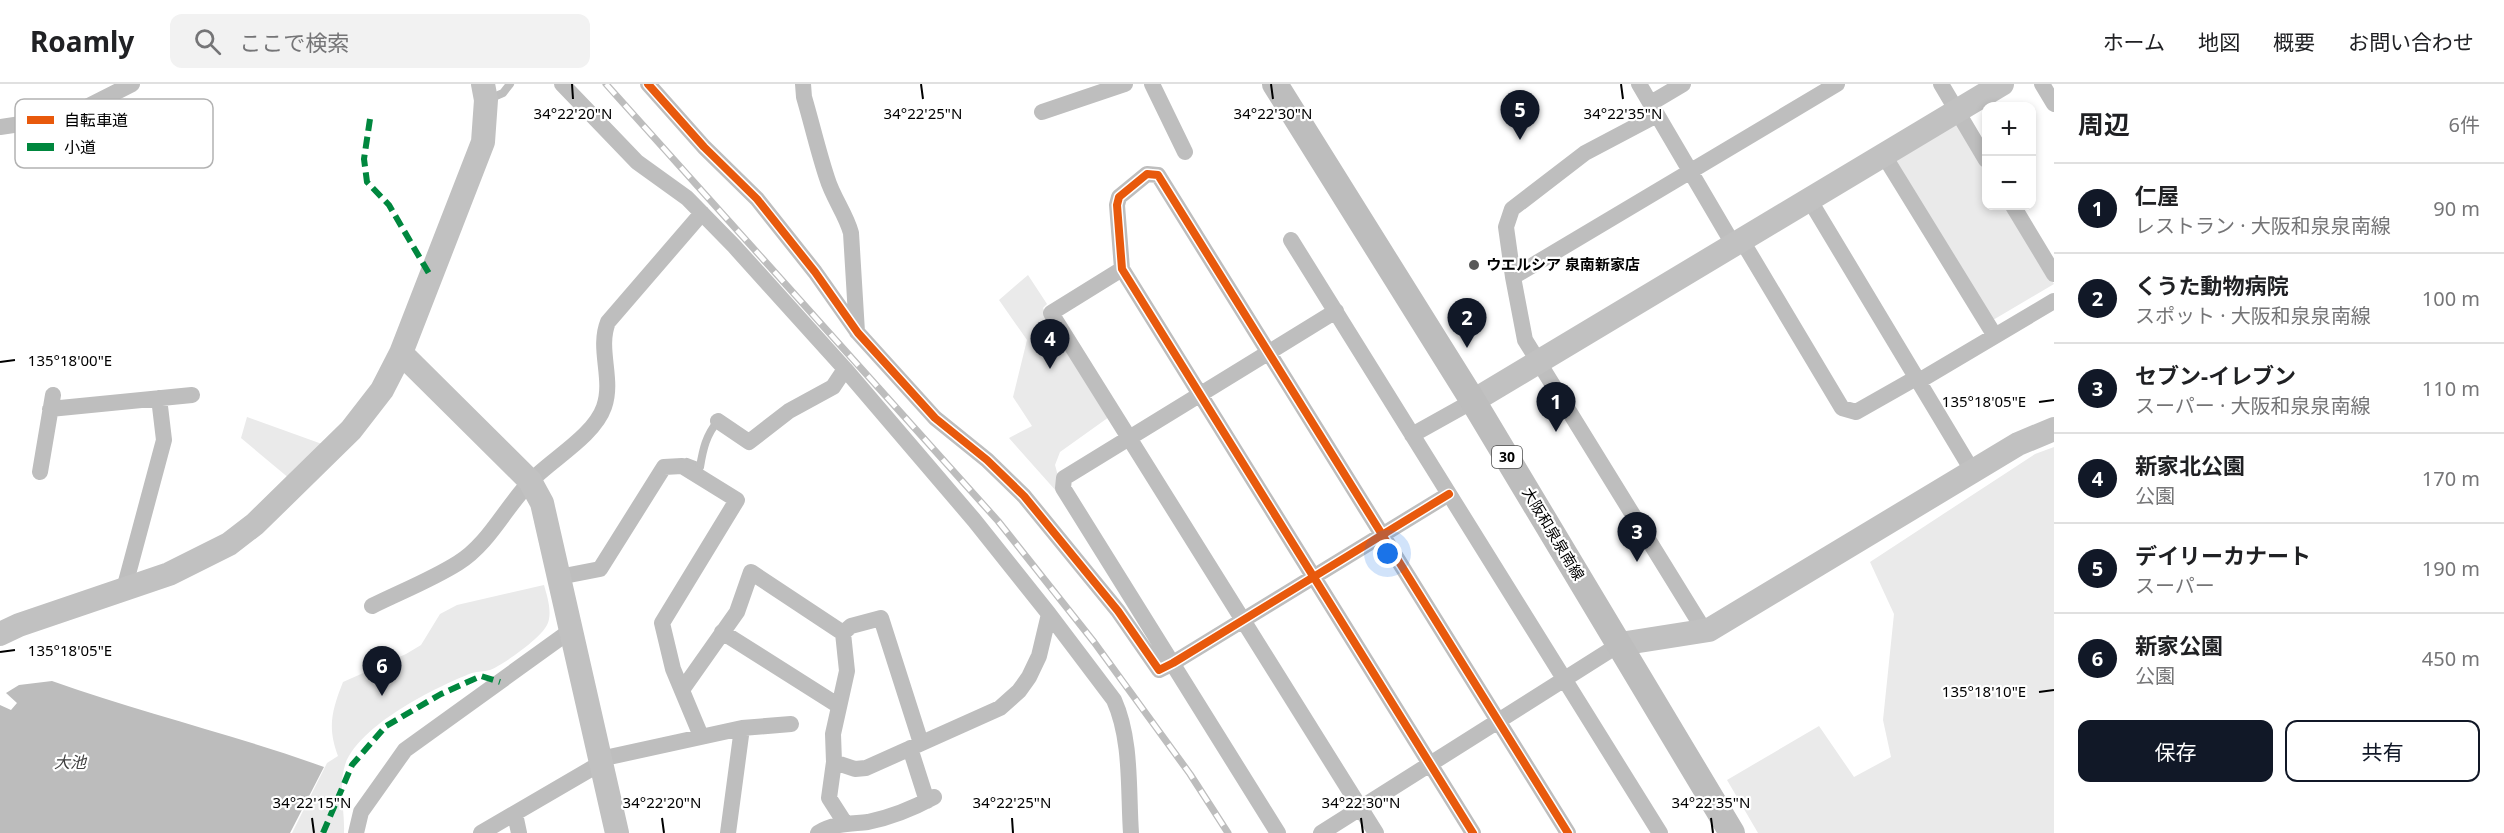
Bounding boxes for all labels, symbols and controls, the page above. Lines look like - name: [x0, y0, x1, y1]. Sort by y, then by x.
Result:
- search box: [170, 14, 590, 68]
- text: Roamly: [30, 22, 134, 60]
- icon: search: [191, 25, 224, 58]
- text: ここで検索: [239, 27, 349, 57]
- text: ホーム: [2103, 28, 2165, 56]
- text: 地図: [2198, 28, 2240, 56]
- text: 概要: [2273, 28, 2315, 56]
- text: お問い合わせ: [2348, 28, 2474, 56]
- pin: 5: [1500, 91, 1540, 140]
- legend: [15, 99, 213, 168]
- map controls: [1982, 102, 2036, 210]
- button: +: [1982, 102, 2036, 156]
- text: 34°22'20"N: [534, 103, 612, 123]
- text: 34°22'25"N: [884, 103, 962, 123]
- text: 34°22'30"N: [1234, 103, 1312, 123]
- text: 34°22'35"N: [1584, 103, 1662, 123]
- text: 周辺: [2078, 106, 2130, 142]
- text: 自転車道: [64, 109, 128, 131]
- text: 6件: [2449, 111, 2480, 138]
- text: 小道: [64, 136, 96, 158]
- button: −: [1982, 156, 2036, 210]
- text: 仁屋: [2135, 180, 2179, 210]
- text: 1: [2092, 195, 2103, 222]
- text: 90 m: [2433, 195, 2480, 222]
- text: レストラン · 大阪和泉泉南線: [2135, 212, 2391, 239]
- place label: ウエルシア 泉南新家店: [1486, 254, 1640, 274]
- marker: ウエルシア 泉南新家店: [1467, 258, 1481, 272]
- text: くうた動物病院: [2135, 270, 2289, 300]
- text: 2: [2092, 285, 2103, 312]
- text: 100 m: [2422, 285, 2480, 312]
- pin: 2: [1448, 298, 1486, 348]
- text: スポット · 大阪和泉泉南線: [2135, 302, 2371, 329]
- pin: 4: [1030, 320, 1070, 369]
- text: 135°18'00"E: [28, 350, 112, 370]
- text: セブン-イレブン: [2135, 360, 2296, 390]
- text: 3: [2092, 375, 2103, 402]
- text: 110 m: [2422, 375, 2480, 402]
- pin: 1: [1536, 382, 1576, 432]
- text: 135°18'05"E: [1942, 391, 2026, 411]
- text: スーパー · 大阪和泉泉南線: [2135, 392, 2371, 419]
- road number: 30: [1492, 446, 1522, 468]
- text: 新家北公園: [2135, 450, 2245, 480]
- text: 4: [2092, 465, 2103, 492]
- text: 170 m: [2422, 465, 2480, 492]
- text: 公園: [2135, 482, 2175, 509]
- street label: 大阪和泉泉南線: [1518, 483, 1589, 584]
- pin: 3: [1618, 512, 1656, 562]
- your location: [1373, 539, 1402, 568]
- text: デイリーカナート: [2135, 540, 2311, 570]
- text: 5: [2092, 555, 2103, 582]
- text: 190 m: [2422, 555, 2480, 582]
- text: スーパー: [2135, 572, 2215, 599]
- text: 新家公園: [2135, 630, 2223, 660]
- text: 135°18'05"E: [28, 640, 112, 660]
- text: 6: [2092, 645, 2103, 672]
- text: 450 m: [2422, 645, 2480, 672]
- pin: 6: [362, 646, 401, 696]
- text: 公園: [2135, 662, 2175, 689]
- text: 135°18'10"E: [1942, 681, 2026, 701]
- button: 保存: [2078, 720, 2273, 782]
- button: 共有: [2285, 720, 2480, 782]
- water label: 大池: [54, 751, 88, 773]
- text: 34°22'15"N: [273, 792, 351, 812]
- text: 34°22'20"N: [623, 792, 701, 812]
- text: 34°22'25"N: [973, 792, 1051, 812]
- text: 34°22'30"N: [1322, 792, 1400, 812]
- text: 34°22'35"N: [1672, 792, 1750, 812]

